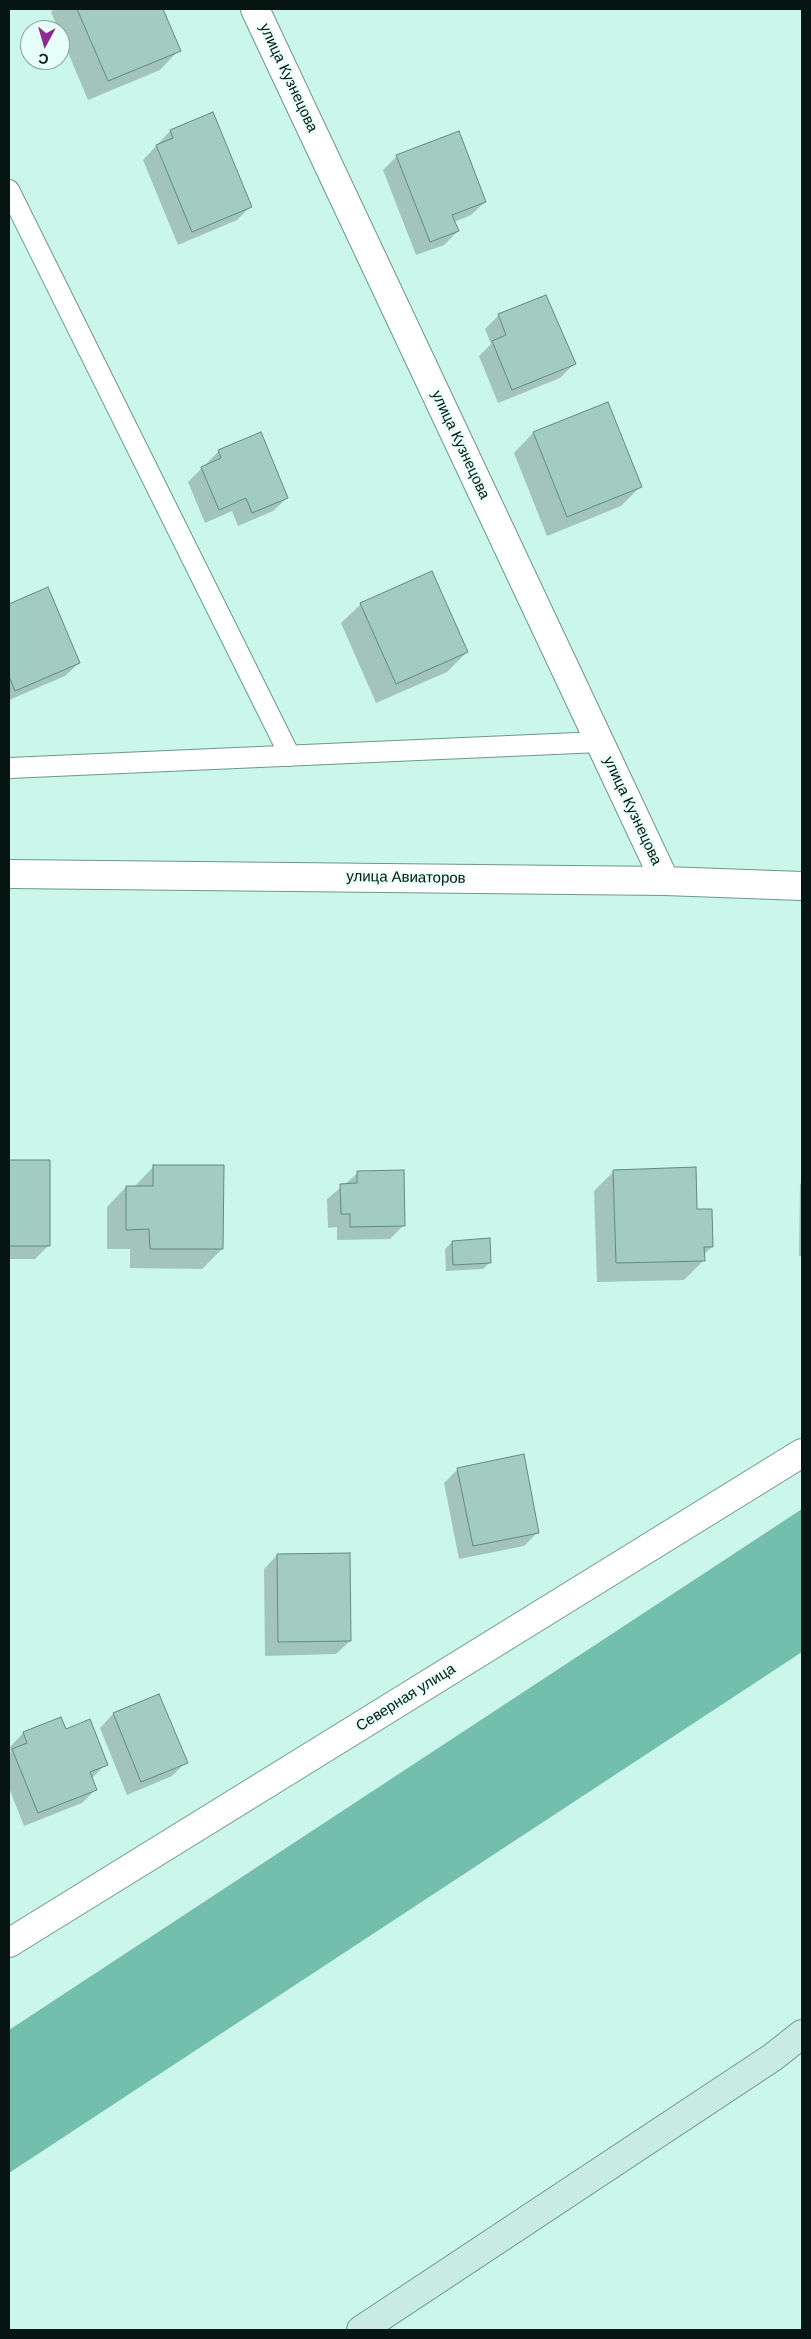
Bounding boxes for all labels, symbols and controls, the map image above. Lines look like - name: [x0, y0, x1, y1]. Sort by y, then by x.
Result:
- north arrow: [20, 20, 70, 70]
- street label: улица Кузнецова: [255, 21, 321, 135]
- text: С: [38, 49, 50, 68]
- street label: улица Кузнецова: [427, 388, 493, 502]
- street label: улица Кузнецова: [599, 754, 665, 868]
- street label: улица Авиаторов: [346, 868, 466, 888]
- street label: Северная улица: [353, 1660, 459, 1736]

